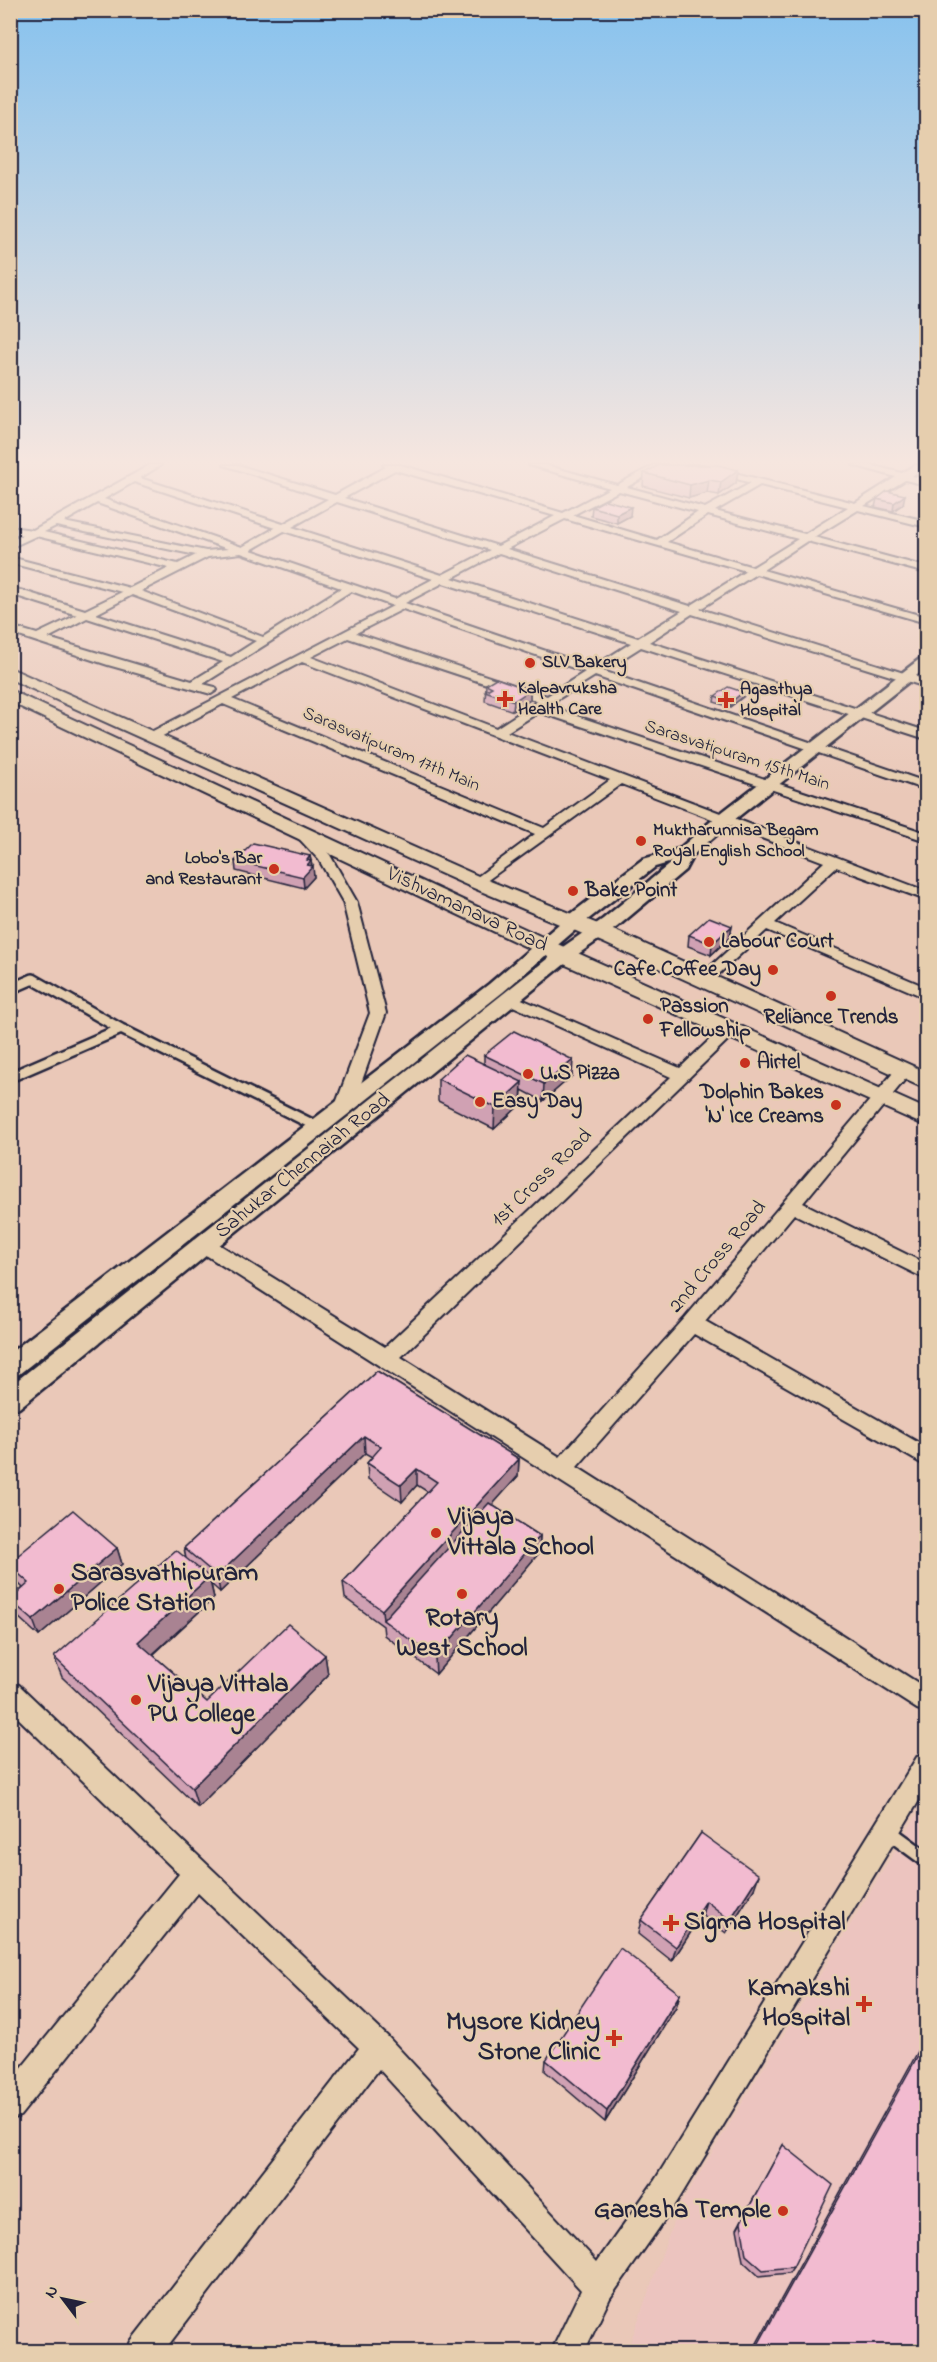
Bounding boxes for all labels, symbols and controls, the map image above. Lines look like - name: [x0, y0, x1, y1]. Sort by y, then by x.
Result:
- place label: SLV Bakery: [542, 650, 627, 677]
- marker: SLV Bakery: [523, 656, 537, 670]
- place label: Kalpavruksha Health Care: [518, 676, 617, 723]
- place label: Agasthya Hospital: [740, 677, 813, 724]
- marker: Kalpavruksha Health Care: [496, 690, 514, 708]
- marker: Agasthya Hospital: [717, 691, 735, 709]
- street label: Sarasvatipuram 17th Main: [298, 701, 484, 799]
- street label: Sarasvatipuram 15th Main: [641, 714, 833, 798]
- place label: Muktharunnisa Begam Royal English School: [653, 818, 819, 866]
- marker: Muktharunnisa Begam Royal English School: [634, 834, 648, 848]
- place label: Lobo's Bar and Restaurant: [145, 846, 263, 893]
- street label: Vishvamanava Road: [381, 859, 553, 961]
- marker: Lobo's Bar and Restaurant: [267, 862, 281, 876]
- place label: Bake Point: [584, 876, 678, 906]
- marker: Bake Point: [566, 884, 580, 898]
- place label: Labour Court: [721, 927, 835, 957]
- marker: Labour Court: [702, 935, 716, 949]
- place label: Cafe Coffee Day: [614, 955, 761, 987]
- marker: Cafe Coffee Day: [766, 963, 780, 977]
- marker: Reliance Trends: [824, 989, 838, 1003]
- place label: Passion Fellowship: [659, 992, 751, 1046]
- place label: Reliance Trends: [764, 1003, 899, 1033]
- marker: Passion Fellowship: [641, 1012, 655, 1026]
- place label: Airtel: [757, 1048, 801, 1078]
- marker: Airtel: [738, 1056, 752, 1070]
- place label: U.S Pizza: [540, 1059, 620, 1089]
- marker: U.S Pizza: [521, 1067, 535, 1081]
- place label: Dolphin Bakes 'N' Ice Creams: [699, 1078, 824, 1132]
- street label: Sahukar Chennaiah Road: [209, 1086, 397, 1246]
- place label: Easy Day: [492, 1087, 582, 1119]
- marker: Easy Day: [473, 1095, 487, 1109]
- marker: Dolphin Bakes 'N' Ice Creams: [829, 1098, 843, 1112]
- street label: 1st Cross Road: [484, 1122, 600, 1234]
- street label: 2nd Cross Road: [662, 1194, 774, 1320]
- place label: Vijaya Vittala School: [447, 1499, 594, 1567]
- marker: Vijaya Vittala School: [429, 1526, 443, 1540]
- place label: Sarasvathipuram Police Station: [71, 1555, 258, 1623]
- marker: Sarasvathipuram Police Station: [52, 1582, 66, 1596]
- marker: Rotary West School: [455, 1587, 469, 1601]
- place label: Rotary West School: [396, 1600, 528, 1668]
- place label: Vijaya Vittala PU College: [147, 1666, 289, 1735]
- marker: Vijaya Vittala PU College: [129, 1693, 143, 1707]
- place label: Sigma Hospital: [684, 1904, 846, 1943]
- marker: Sigma Hospital: [662, 1914, 680, 1932]
- place label: Kamakshi Hospital: [747, 1970, 850, 2038]
- marker: Kamakshi Hospital: [855, 1995, 873, 2013]
- place label: Mysore Kidney Stone Clinic: [446, 2004, 601, 2072]
- marker: Mysore Kidney Stone Clinic: [605, 2029, 623, 2047]
- place label: Ganesha Temple: [594, 2192, 772, 2230]
- marker: Ganesha Temple: [776, 2204, 790, 2218]
- north arrow: [33, 2269, 93, 2329]
- text: N: [39, 2281, 65, 2303]

